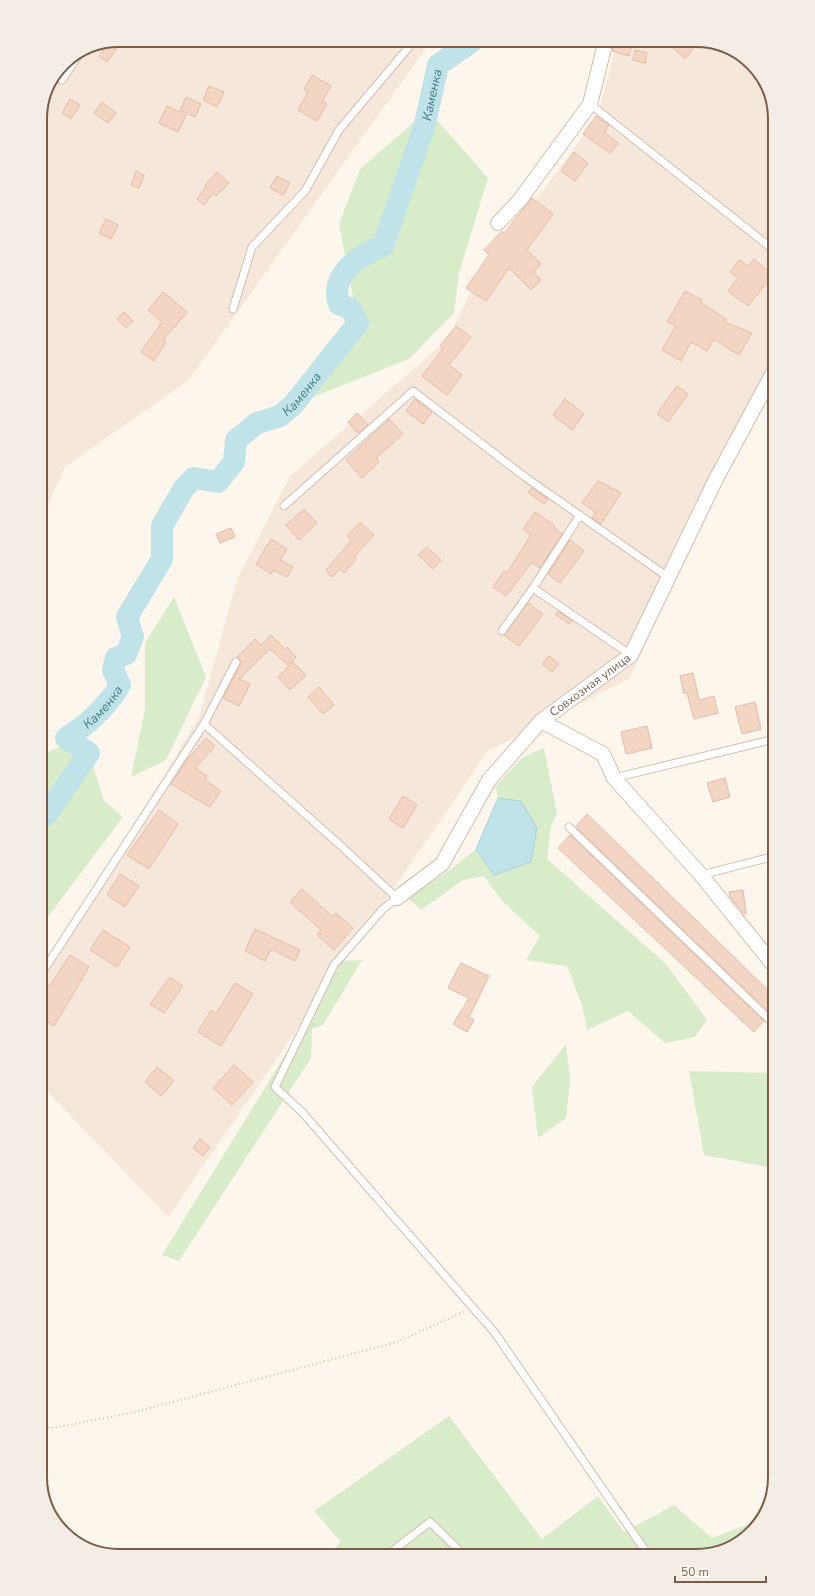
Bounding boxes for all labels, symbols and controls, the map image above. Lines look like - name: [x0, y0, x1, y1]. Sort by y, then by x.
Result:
- water label: Каменка: [418, 67, 447, 123]
- water label: Каменка: [278, 369, 326, 421]
- street label: Совхозная улица: [546, 650, 634, 720]
- water label: Каменка: [79, 682, 127, 733]
- scale bar: [675, 1558, 766, 1584]
- text: 50 m: [681, 1564, 709, 1580]

